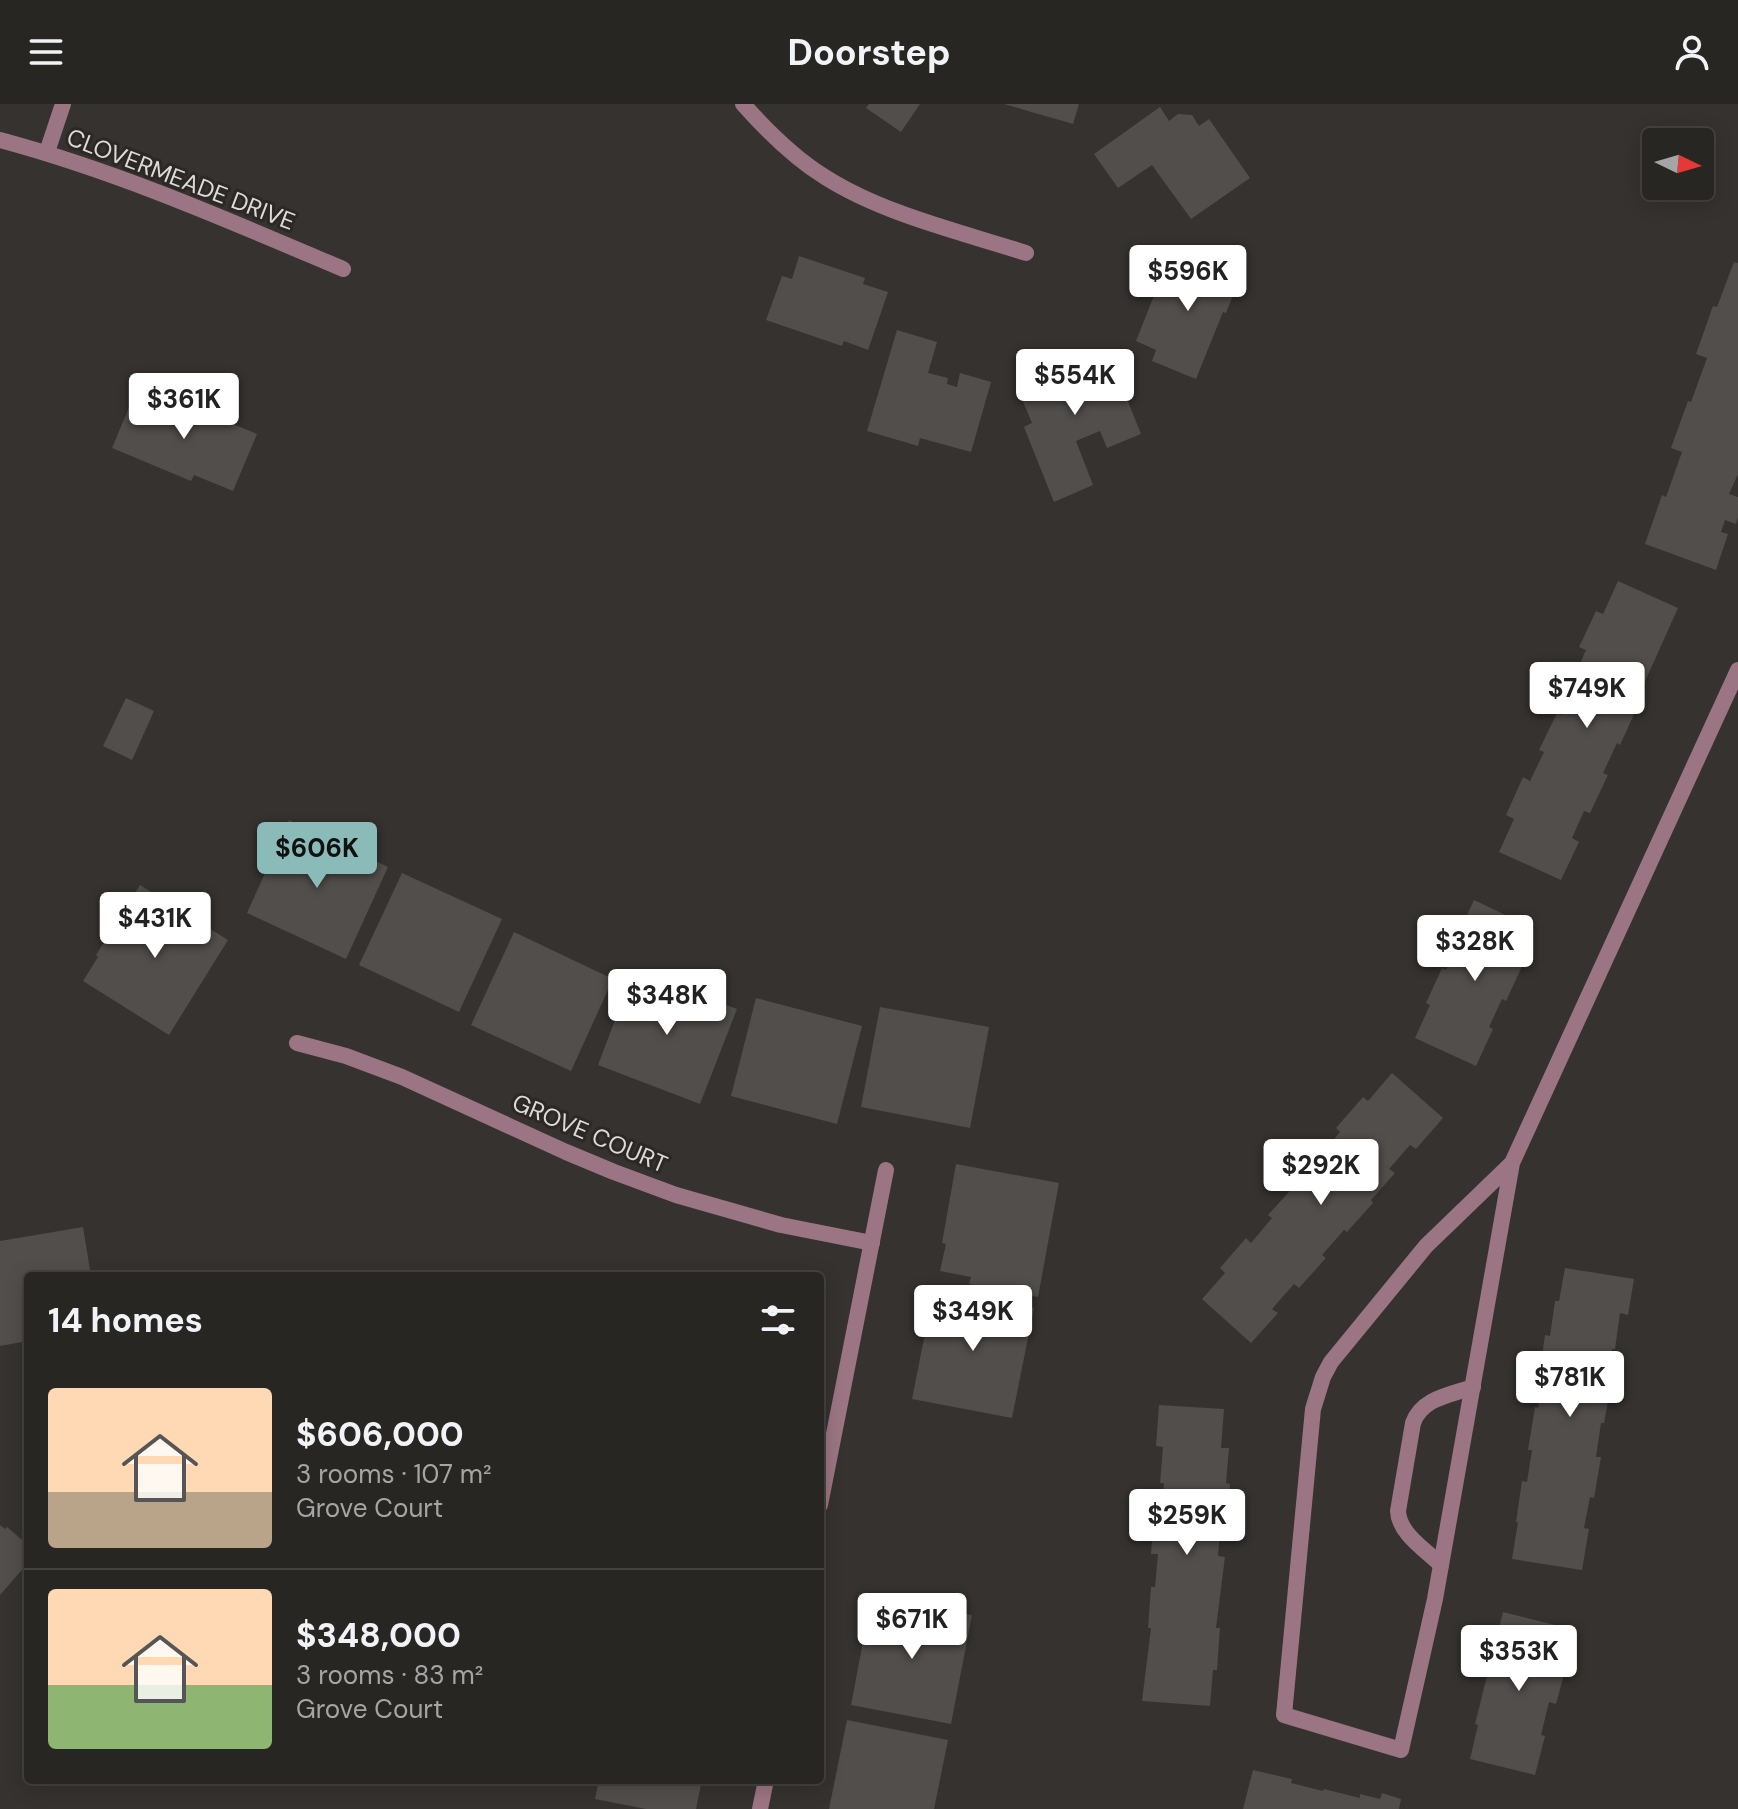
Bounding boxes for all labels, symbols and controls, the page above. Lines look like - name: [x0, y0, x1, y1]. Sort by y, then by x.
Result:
- text: Doorstep: [787, 29, 951, 76]
- icon: menu: [24, 30, 68, 74]
- icon: person: [1670, 30, 1714, 74]
- street label: CLOVERMEADE DRIVE: [62, 121, 300, 237]
- north arrow: [1642, 128, 1714, 200]
- map controls: [1642, 128, 1714, 200]
- pin: $596K: [1132, 245, 1244, 313]
- text: $596K: [1147, 254, 1229, 288]
- pin: $554K: [1019, 349, 1131, 417]
- text: $554K: [1034, 358, 1116, 392]
- pin: $361K: [128, 373, 240, 441]
- text: $361K: [147, 382, 221, 416]
- pin: $749K: [1531, 662, 1643, 730]
- text: $749K: [1548, 671, 1626, 705]
- pin: $606K: [261, 822, 373, 890]
- text: $606K: [275, 831, 359, 865]
- pin: $431K: [99, 892, 211, 960]
- text: $431K: [118, 901, 192, 935]
- pin: $328K: [1419, 915, 1531, 983]
- text: $328K: [1435, 924, 1515, 958]
- pin: $348K: [611, 969, 723, 1037]
- text: $348K: [626, 978, 708, 1012]
- street label: GROVE COURT: [508, 1086, 672, 1180]
- pin: $292K: [1265, 1139, 1377, 1207]
- text: $292K: [1282, 1148, 1360, 1182]
- pin: $349K: [917, 1285, 1029, 1353]
- text: $349K: [932, 1294, 1014, 1328]
- text: 14 homes: [48, 1298, 203, 1343]
- icon: filters: [756, 1298, 800, 1342]
- pin: $781K: [1514, 1351, 1626, 1419]
- text: $781K: [1534, 1360, 1606, 1394]
- text: $606,000: [296, 1412, 464, 1457]
- icon: home: [112, 1420, 208, 1516]
- text: 3 rooms · 107 m²: [296, 1457, 492, 1491]
- pin: $259K: [1131, 1489, 1243, 1557]
- text: Grove Court: [296, 1491, 443, 1525]
- text: $259K: [1147, 1498, 1227, 1532]
- pin: $671K: [856, 1593, 968, 1661]
- text: $671K: [876, 1602, 948, 1636]
- text: $348,000: [296, 1613, 461, 1658]
- icon: home: [112, 1621, 208, 1717]
- pin: $353K: [1463, 1625, 1575, 1693]
- text: $353K: [1479, 1634, 1559, 1668]
- text: 3 rooms · 83 m²: [296, 1658, 483, 1692]
- text: Grove Court: [296, 1692, 443, 1726]

